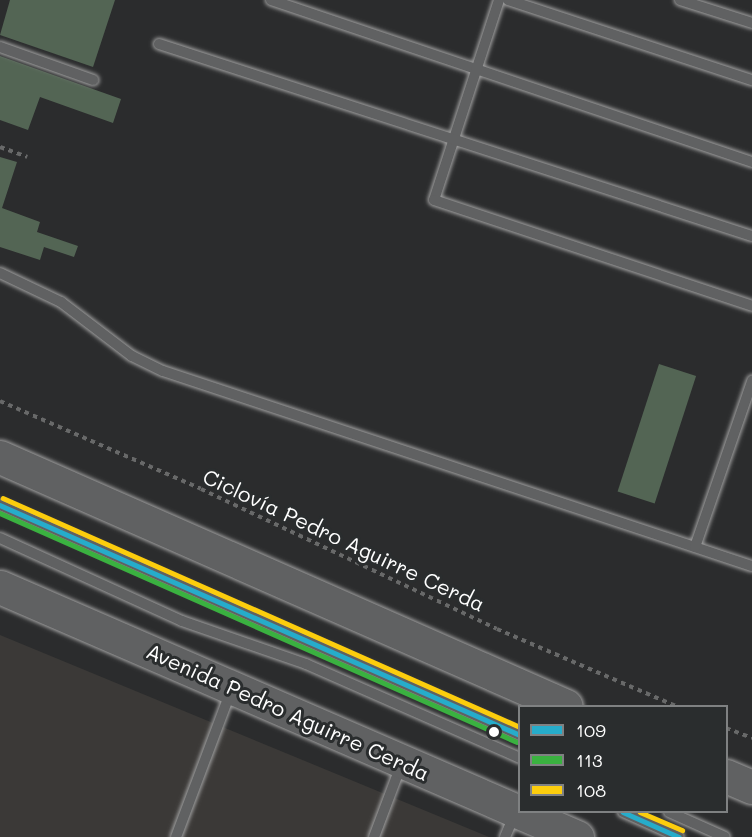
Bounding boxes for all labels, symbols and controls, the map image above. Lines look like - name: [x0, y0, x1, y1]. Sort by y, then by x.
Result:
- street label: Ciclovía Pedro Aguirre Cerda: [199, 463, 489, 617]
- street label: Avenida Pedro Aguirre Cerda: [143, 638, 433, 786]
- legend: [518, 705, 728, 813]
- text: 109: [576, 718, 606, 742]
- unlabelled marker: [488, 726, 500, 738]
- text: 113: [576, 748, 603, 772]
- text: 108: [576, 778, 606, 802]

